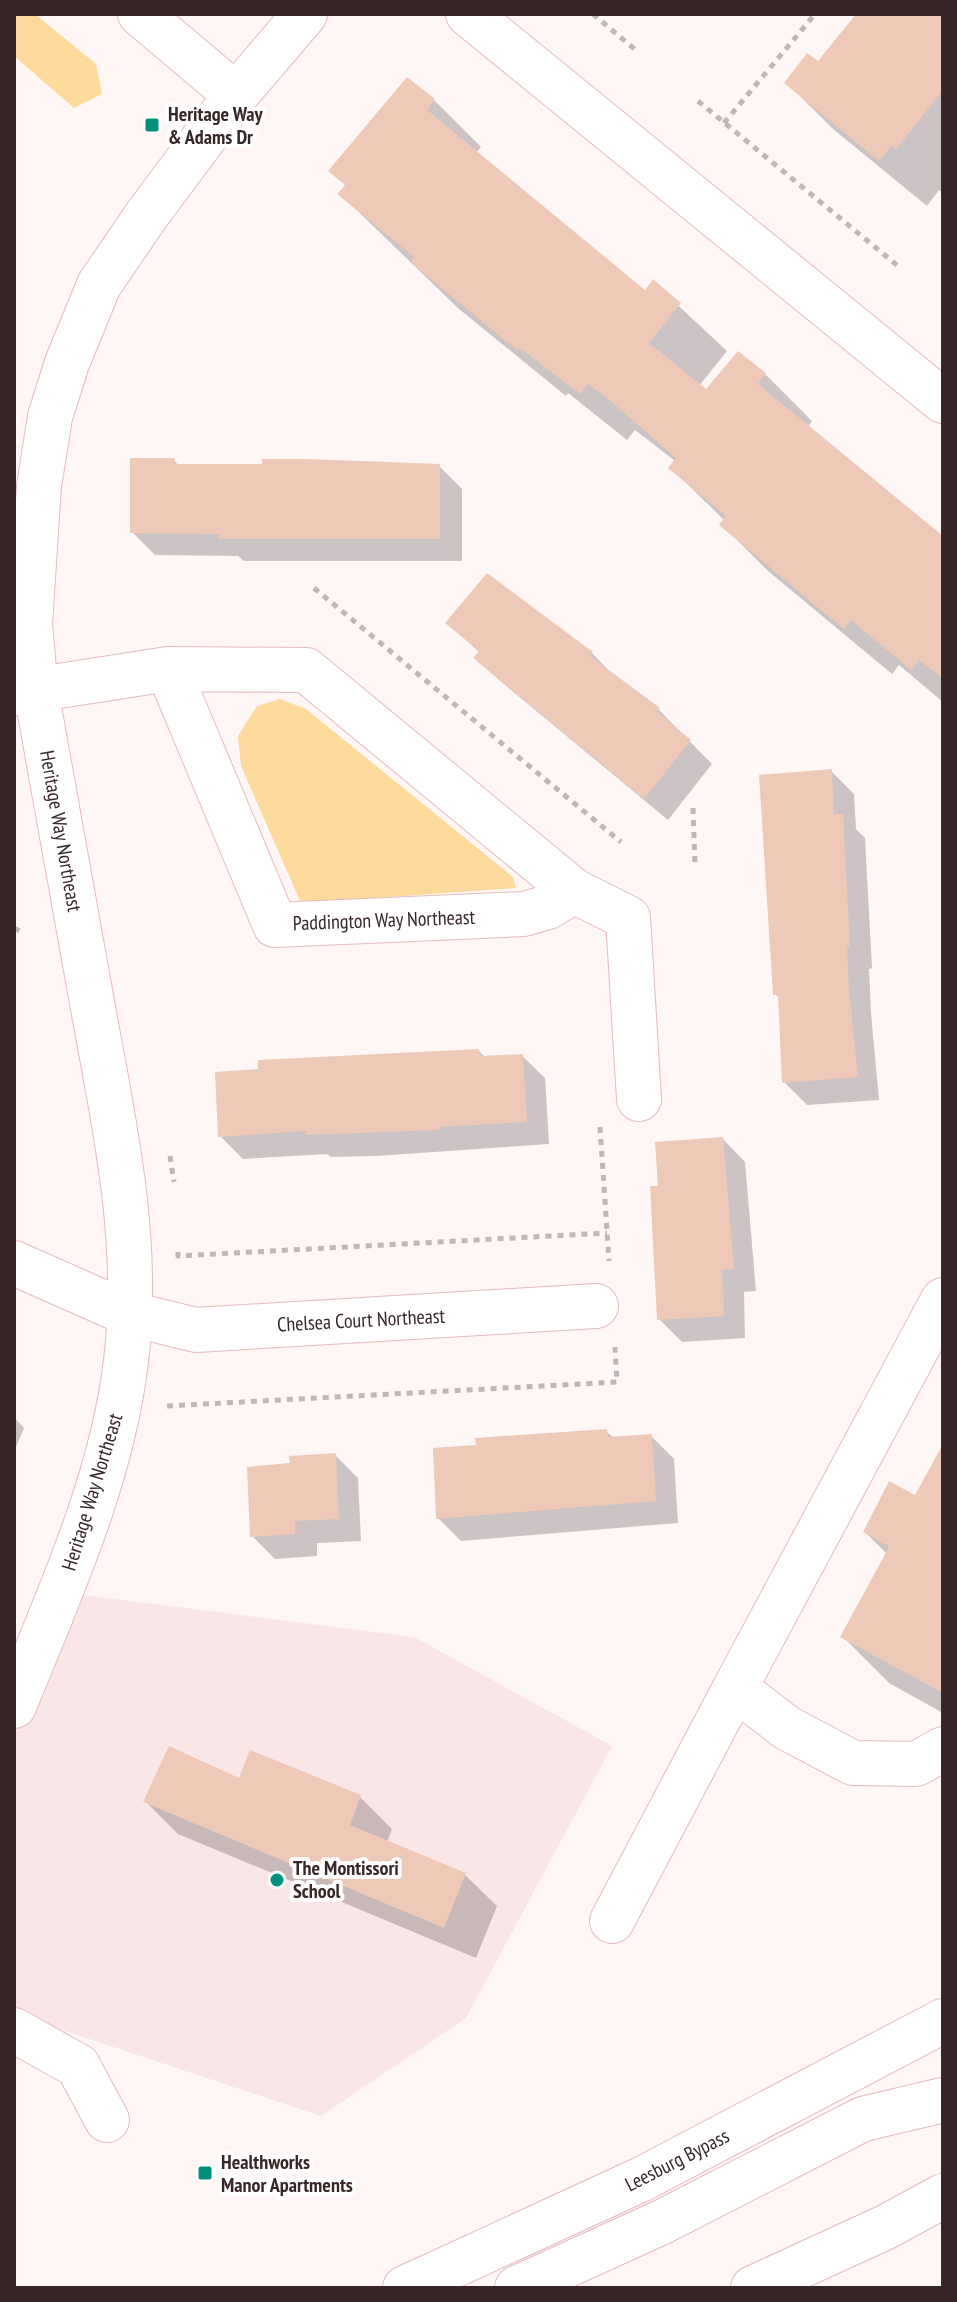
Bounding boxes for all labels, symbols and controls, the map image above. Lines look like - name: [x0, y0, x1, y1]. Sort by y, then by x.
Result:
- place label: Heritage Way & Adams Dr: [168, 101, 264, 150]
- marker: Heritage Way & Adams Dr: [143, 116, 161, 134]
- street label: Heritage Way Northeast: [34, 748, 88, 914]
- street label: Paddington Way Northeast: [292, 904, 476, 936]
- street label: Chelsea Court Northeast: [276, 1303, 446, 1337]
- street label: Heritage Way Northeast: [56, 1410, 128, 1574]
- place label: The Montissori School: [293, 1855, 399, 1904]
- marker: The Montissori School: [268, 1871, 286, 1889]
- street label: Leesburg Bypass: [621, 2123, 734, 2197]
- place label: Healthworks Manor Apartments: [221, 2149, 353, 2198]
- marker: Healthworks Manor Apartments: [196, 2164, 214, 2182]

